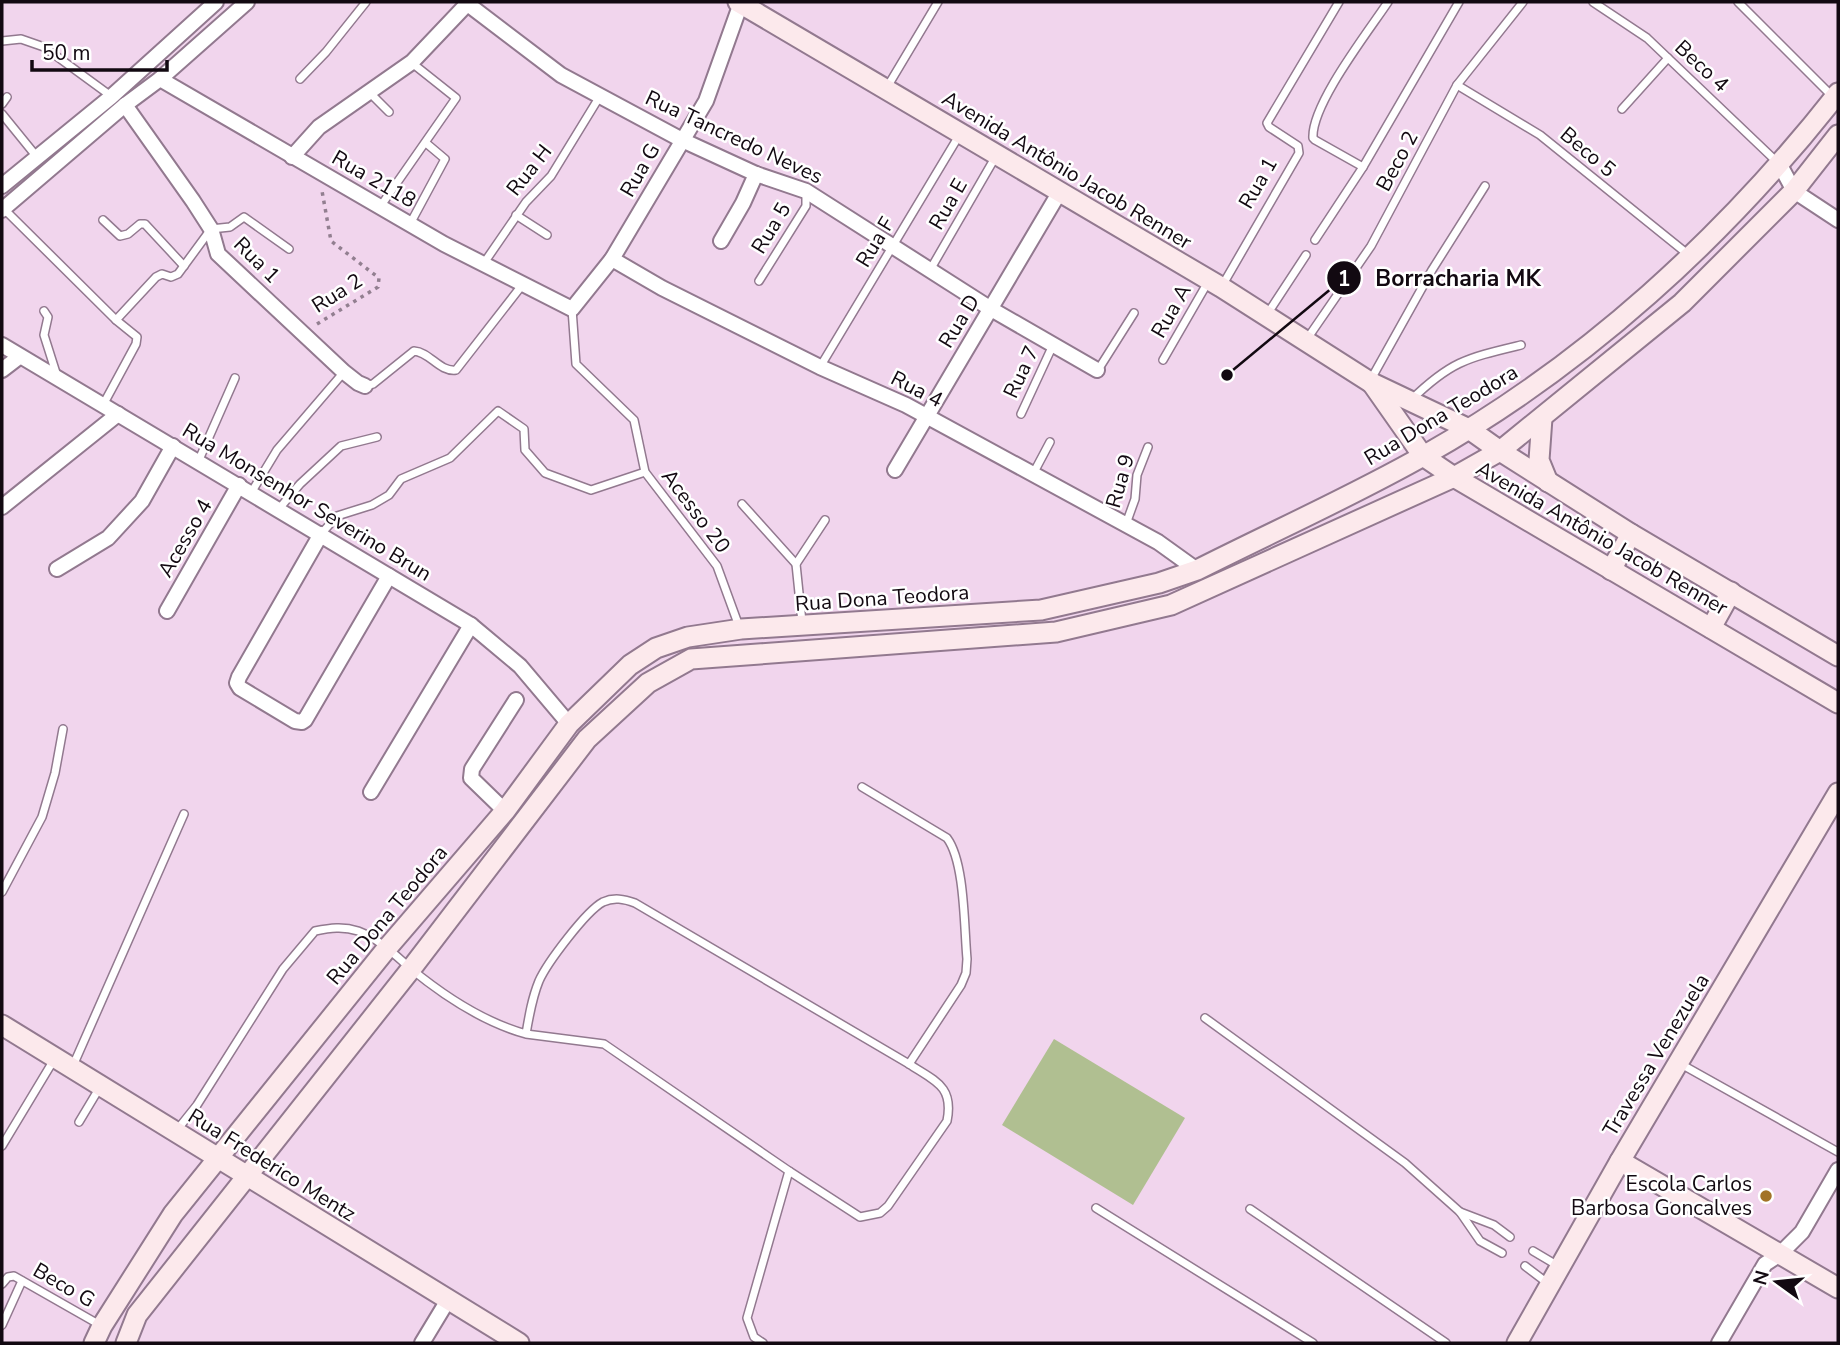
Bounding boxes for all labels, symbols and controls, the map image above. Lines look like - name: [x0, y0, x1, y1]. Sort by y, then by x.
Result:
- scale bar: [32, 28, 166, 72]
- street label: Beco 4: [1669, 34, 1735, 98]
- text: 50 m: [42, 39, 91, 67]
- street label: Rua Tancredo Neves: [641, 84, 827, 190]
- street label: Avenida Antônio Jacob Renner: [937, 84, 1197, 256]
- street label: Beco 5: [1554, 121, 1622, 183]
- street label: Beco 2: [1369, 126, 1425, 196]
- street label: Rua H: [500, 138, 558, 202]
- street label: Rua G: [613, 138, 667, 202]
- street label: Rua 2118: [327, 144, 421, 214]
- street label: Rua 1: [1232, 152, 1284, 214]
- street label: Rua E: [922, 173, 974, 235]
- street label: Rua 5: [745, 197, 797, 259]
- street label: Rua F: [849, 212, 901, 272]
- street label: Rua 1: [228, 231, 286, 289]
- callout: Borracharia MK: [1327, 256, 1555, 300]
- text: Borracharia MK: [1375, 263, 1541, 294]
- text: 1: [1338, 265, 1350, 293]
- street label: Rua 2: [306, 267, 368, 319]
- street label: Rua A: [1144, 279, 1198, 343]
- street label: Rua D: [932, 289, 986, 353]
- street label: Rua 7: [997, 341, 1045, 403]
- street label: Rua Dona Teodora: [1359, 358, 1523, 472]
- street label: Rua 4: [886, 364, 948, 414]
- street label: Rua Monsenhor Severino Brun: [177, 416, 437, 588]
- street label: Rua 9: [1099, 451, 1141, 511]
- street label: Avenida Antônio Jacob Renner: [1471, 454, 1733, 622]
- street label: Acesso 20: [655, 463, 737, 559]
- street label: Acesso 4: [151, 494, 219, 582]
- street label: Rua Dona Teodora: [794, 578, 970, 618]
- street label: Rua Dona Teodora: [320, 839, 454, 991]
- street label: Travessa Venezuela: [1596, 968, 1716, 1142]
- street label: Rua Frederico Mentz: [183, 1102, 361, 1228]
- place label: Escola Carlos Barbosa Goncalves: [1571, 1170, 1752, 1222]
- marker: Escola Carlos Barbosa Goncalves: [1758, 1188, 1774, 1204]
- north arrow: [1742, 1247, 1812, 1317]
- street label: Beco G: [28, 1256, 100, 1314]
- text: N: [1747, 1268, 1776, 1288]

